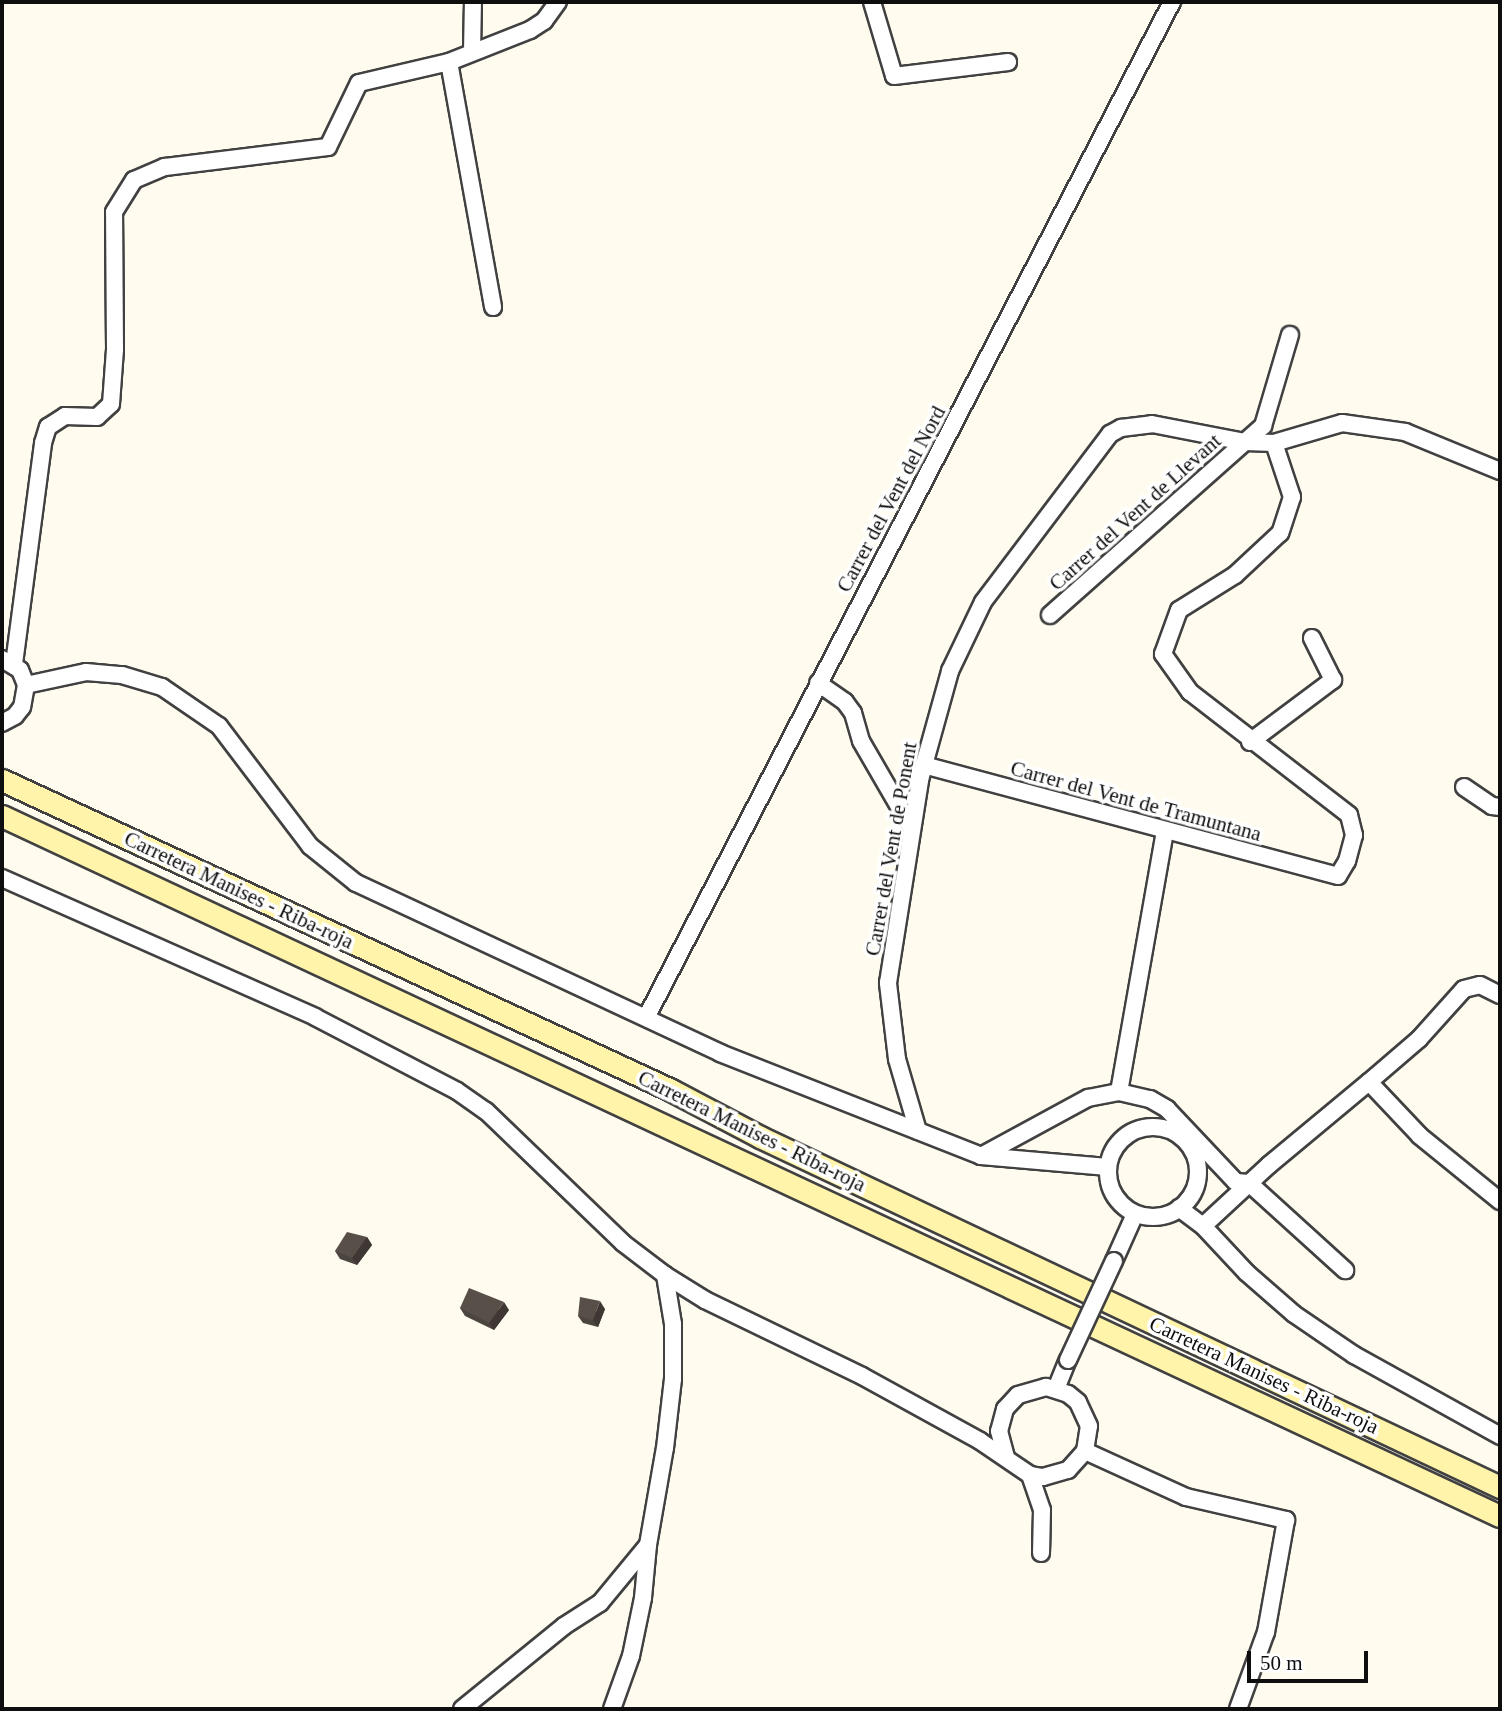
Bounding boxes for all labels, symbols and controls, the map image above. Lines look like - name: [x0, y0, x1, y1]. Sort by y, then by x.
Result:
- street label: Carrer del Vent del Nord: [831, 401, 951, 597]
- street label: Carrer del Vent de Llevant: [1044, 428, 1226, 596]
- street label: Carrer del Vent de Ponent: [860, 740, 922, 958]
- street label: Carrer del Vent de Tramuntana: [1008, 755, 1264, 847]
- street label: Carretera Manises - Riba-roja: [120, 826, 358, 954]
- street label: Carretera Manises - Riba-roja: [634, 1065, 870, 1197]
- street label: Carretera Manises - Riba-roja: [1145, 1311, 1383, 1439]
- scale bar: [1250, 1638, 1371, 1682]
- text: 50 m: [1260, 1651, 1303, 1675]

